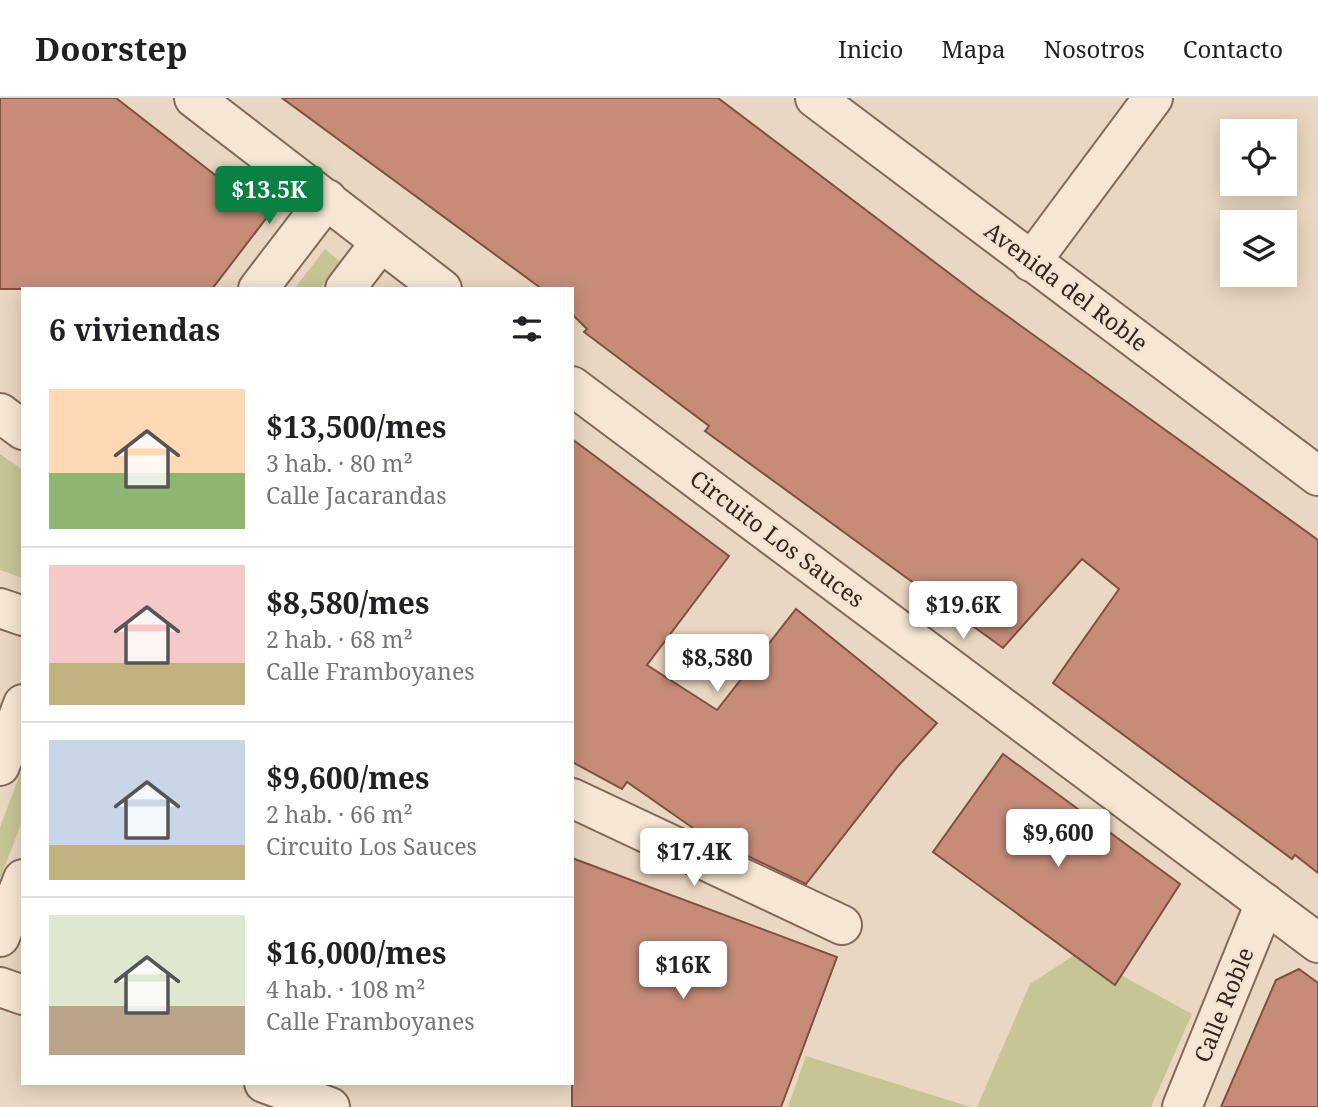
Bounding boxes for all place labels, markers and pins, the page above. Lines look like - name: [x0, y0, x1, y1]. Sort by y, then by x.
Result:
- pin: $13.5K: [212, 166, 326, 226]
- pin: $19.6K: [906, 582, 1020, 641]
- pin: $8,580: [660, 634, 774, 694]
- pin: $9,600: [1001, 810, 1115, 869]
- pin: $17.4K: [637, 828, 751, 888]
- pin: $16K: [642, 942, 724, 1001]

